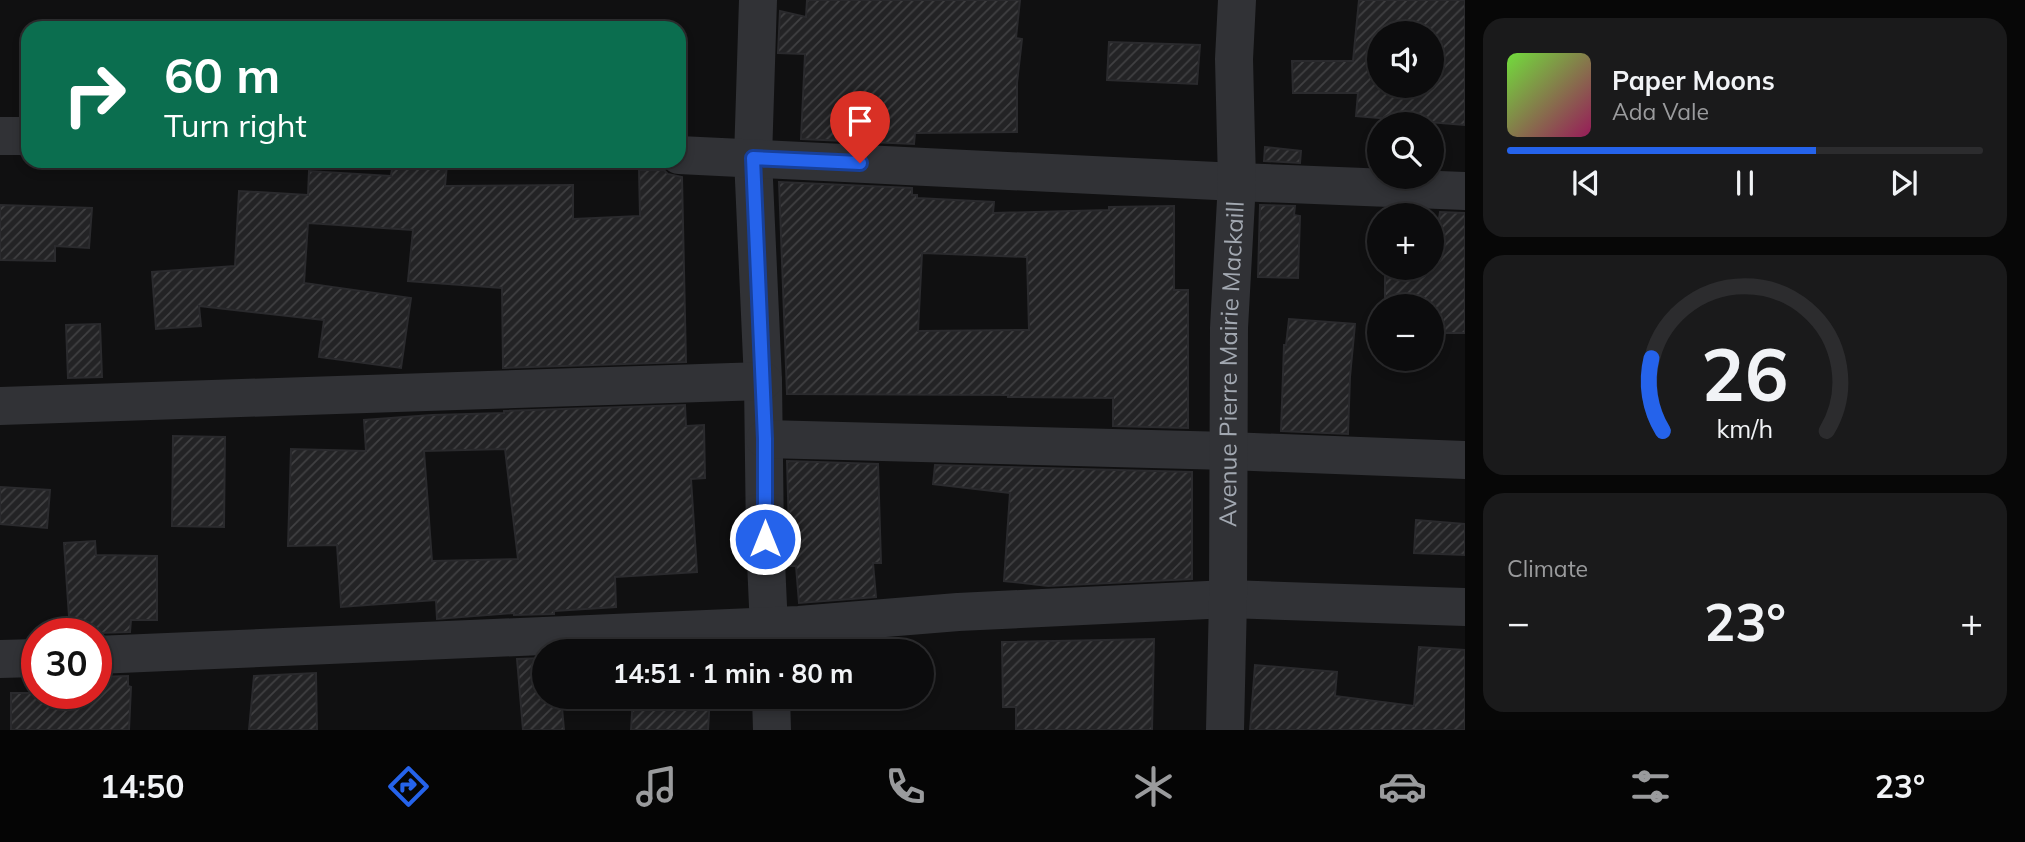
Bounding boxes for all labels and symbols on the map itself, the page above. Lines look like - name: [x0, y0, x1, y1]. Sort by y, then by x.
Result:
- pin: [830, 91, 890, 163]
- street label: Avenue Pierre Mairie Mackaill: [1212, 200, 1250, 527]
- position arrow: [728, 502, 802, 576]
- speed limit sign: 30: [21, 618, 112, 709]

